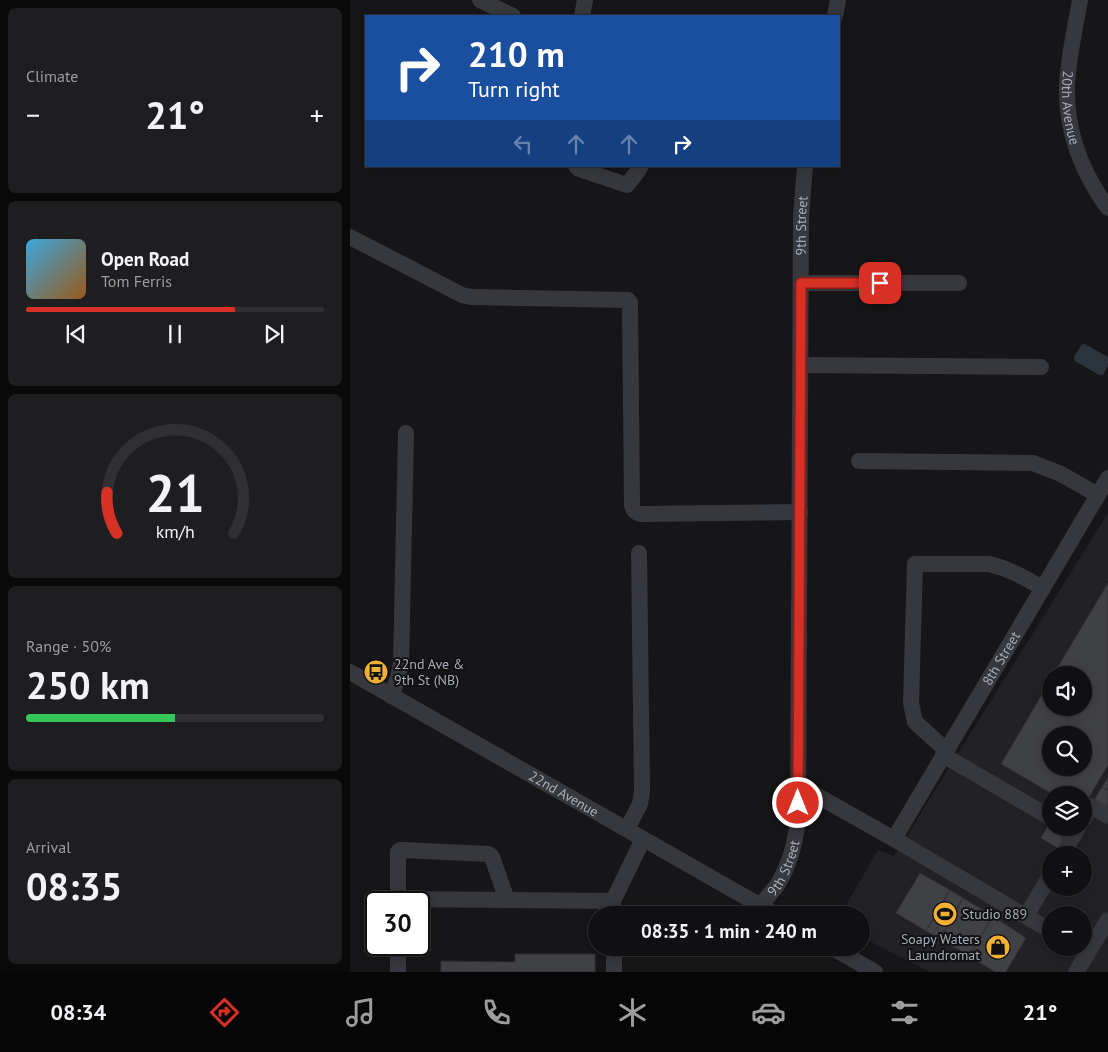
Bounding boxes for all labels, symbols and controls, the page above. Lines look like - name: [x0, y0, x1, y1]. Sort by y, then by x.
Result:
- text: 210 m: [468, 31, 565, 77]
- icon: right: [385, 35, 450, 100]
- text: Climate: [26, 66, 78, 86]
- street label: 20th Avenue: [1058, 70, 1084, 147]
- text: Turn right: [468, 75, 560, 103]
- text: 21°: [145, 90, 205, 139]
- text: −: [26, 96, 40, 133]
- text: +: [310, 96, 324, 133]
- icon: left: [509, 130, 537, 158]
- icon: ahead: [562, 130, 590, 158]
- icon: ahead: [615, 130, 643, 158]
- icon: right: [668, 130, 696, 158]
- street label: 9th Street: [792, 195, 812, 255]
- text: Open Road: [101, 247, 189, 271]
- pin: [859, 262, 901, 304]
- icon: arrive: [866, 269, 894, 297]
- text: Tom Ferris: [101, 271, 172, 291]
- icon: previous: [62, 320, 90, 348]
- icon: pause: [161, 320, 189, 348]
- icon: next: [260, 320, 288, 348]
- text: 21: [146, 459, 204, 526]
- text: km/h: [155, 520, 195, 543]
- street label: 8th Street: [978, 628, 1024, 689]
- text: Range · 50%: [26, 636, 111, 656]
- place label: 22nd Ave & 9th St (NB): [394, 655, 464, 689]
- bus stop icon: 22nd Ave & 9th St (NB): [363, 659, 389, 685]
- text: 250 km: [26, 660, 150, 709]
- map controls: [1042, 666, 1092, 956]
- button: sound: [1042, 666, 1092, 716]
- button: search: [1042, 726, 1092, 776]
- street label: 22nd Avenue: [526, 767, 602, 821]
- position arrow: [771, 776, 823, 828]
- button: layers: [1042, 786, 1092, 836]
- text: Arrival: [26, 837, 71, 857]
- street label: 9th Street: [763, 838, 803, 900]
- button: +: [1042, 846, 1092, 896]
- text: 08:35: [26, 861, 122, 910]
- speed limit sign: 30: [365, 891, 430, 956]
- sports icon: Studio 889: [932, 901, 958, 927]
- place label: Studio 889: [962, 905, 1027, 923]
- button: −: [1042, 906, 1092, 956]
- text: 08:35 · 1 min · 240 m: [641, 919, 817, 943]
- place label: Soapy Waters Laundromat: [901, 930, 980, 964]
- shop icon: Soapy Waters Laundromat: [985, 934, 1011, 960]
- icon: directions: [207, 995, 242, 1030]
- icon: music: [343, 995, 378, 1030]
- icon: phone: [479, 995, 514, 1030]
- icon: climate: [615, 995, 650, 1030]
- icon: car: [751, 995, 786, 1030]
- icon: filters: [887, 995, 922, 1030]
- text: 08:34: [50, 998, 106, 1026]
- text: 21°: [1023, 998, 1057, 1026]

